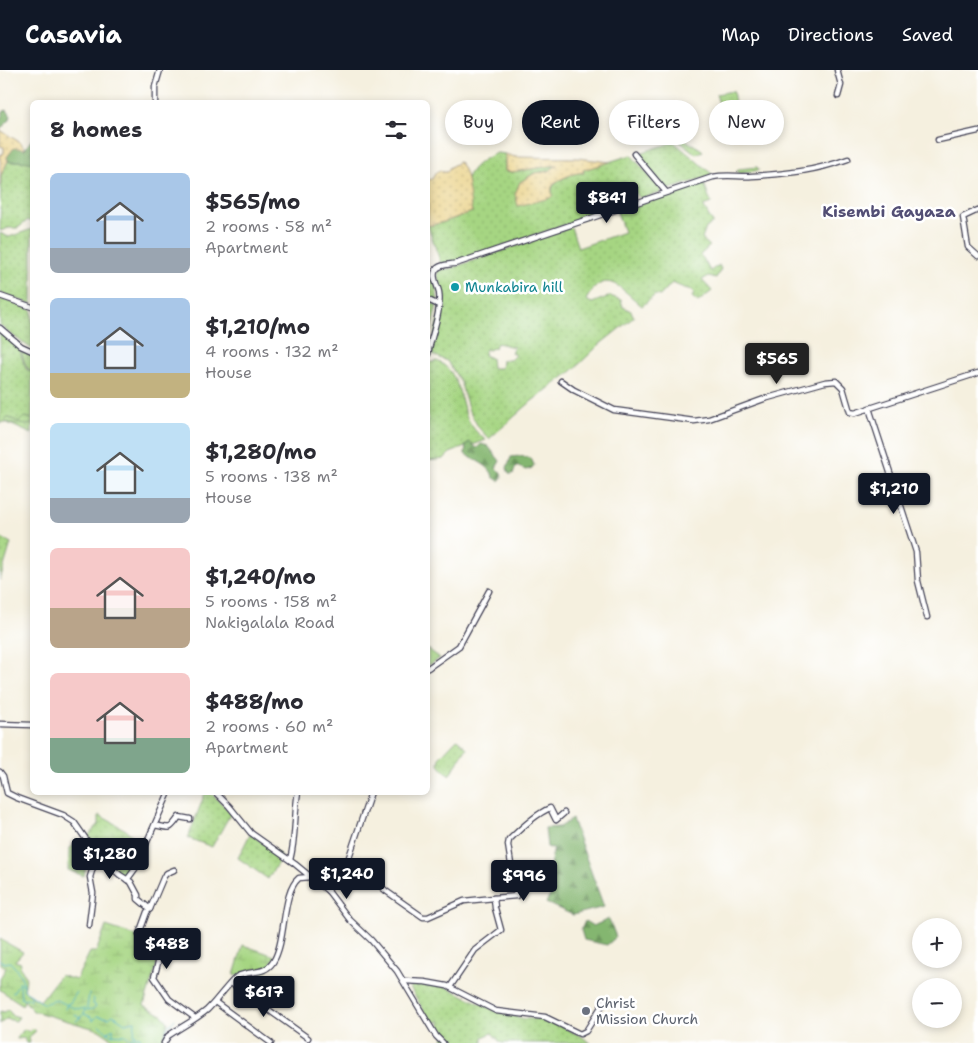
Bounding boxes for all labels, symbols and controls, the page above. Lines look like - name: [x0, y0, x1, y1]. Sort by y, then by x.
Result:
- text: Casavia: [25, 19, 122, 51]
- text: Map: [722, 23, 760, 47]
- text: Directions: [788, 23, 874, 47]
- text: Saved: [902, 23, 953, 47]
- chip: Buy: [445, 100, 512, 145]
- chip: Rent: [522, 100, 599, 145]
- chip: Filters: [609, 100, 699, 145]
- chip: New: [709, 100, 784, 145]
- text: 8 homes: [50, 116, 142, 144]
- icon: filters: [382, 116, 410, 144]
- pin: $841: [577, 182, 637, 224]
- text: $841: [587, 187, 627, 208]
- text: $565/mo: [205, 188, 301, 216]
- icon: home: [90, 193, 150, 253]
- district label: Kisembi Gayaza: [822, 201, 956, 222]
- text: 2 rooms · 58 m²: [205, 216, 332, 237]
- text: Apartment: [205, 237, 288, 258]
- place label: Munkabira hill: [465, 278, 564, 296]
- marker: Munkabira hill: [449, 281, 461, 293]
- text: $1,210/mo: [205, 313, 310, 341]
- icon: home: [90, 318, 150, 378]
- text: 4 rooms · 132 m²: [205, 341, 339, 362]
- pin: $565: [747, 342, 807, 385]
- text: $565: [756, 348, 798, 369]
- text: House: [205, 362, 252, 383]
- text: $1,280/mo: [205, 438, 317, 466]
- icon: home: [90, 443, 150, 503]
- text: 5 rooms · 138 m²: [205, 466, 338, 487]
- pin: $1,210: [853, 472, 935, 515]
- text: $1,210: [869, 478, 919, 499]
- text: House: [205, 487, 252, 508]
- text: $1,240/mo: [205, 563, 316, 591]
- icon: home: [90, 568, 150, 628]
- text: 5 rooms · 158 m²: [205, 591, 337, 612]
- text: Nakigalala Road: [205, 612, 335, 633]
- text: $488/mo: [205, 688, 304, 716]
- icon: home: [90, 693, 150, 753]
- text: 2 rooms · 60 m²: [205, 716, 333, 737]
- text: Apartment: [205, 737, 288, 758]
- pin: $1,280: [69, 838, 151, 880]
- text: $1,280: [83, 843, 137, 864]
- pin: $1,240: [306, 858, 388, 900]
- pin: $996: [494, 860, 554, 902]
- text: $1,240: [320, 863, 374, 884]
- text: $996: [502, 865, 546, 886]
- map controls: [912, 918, 962, 1028]
- button: +: [912, 918, 962, 968]
- pin: $488: [137, 928, 197, 970]
- text: $488: [145, 933, 189, 954]
- pin: $617: [234, 976, 294, 1018]
- button: −: [912, 978, 962, 1028]
- text: $617: [244, 981, 284, 1002]
- place label: Christ Mission Church: [596, 994, 698, 1028]
- marker: Christ Mission Church: [580, 1005, 592, 1017]

